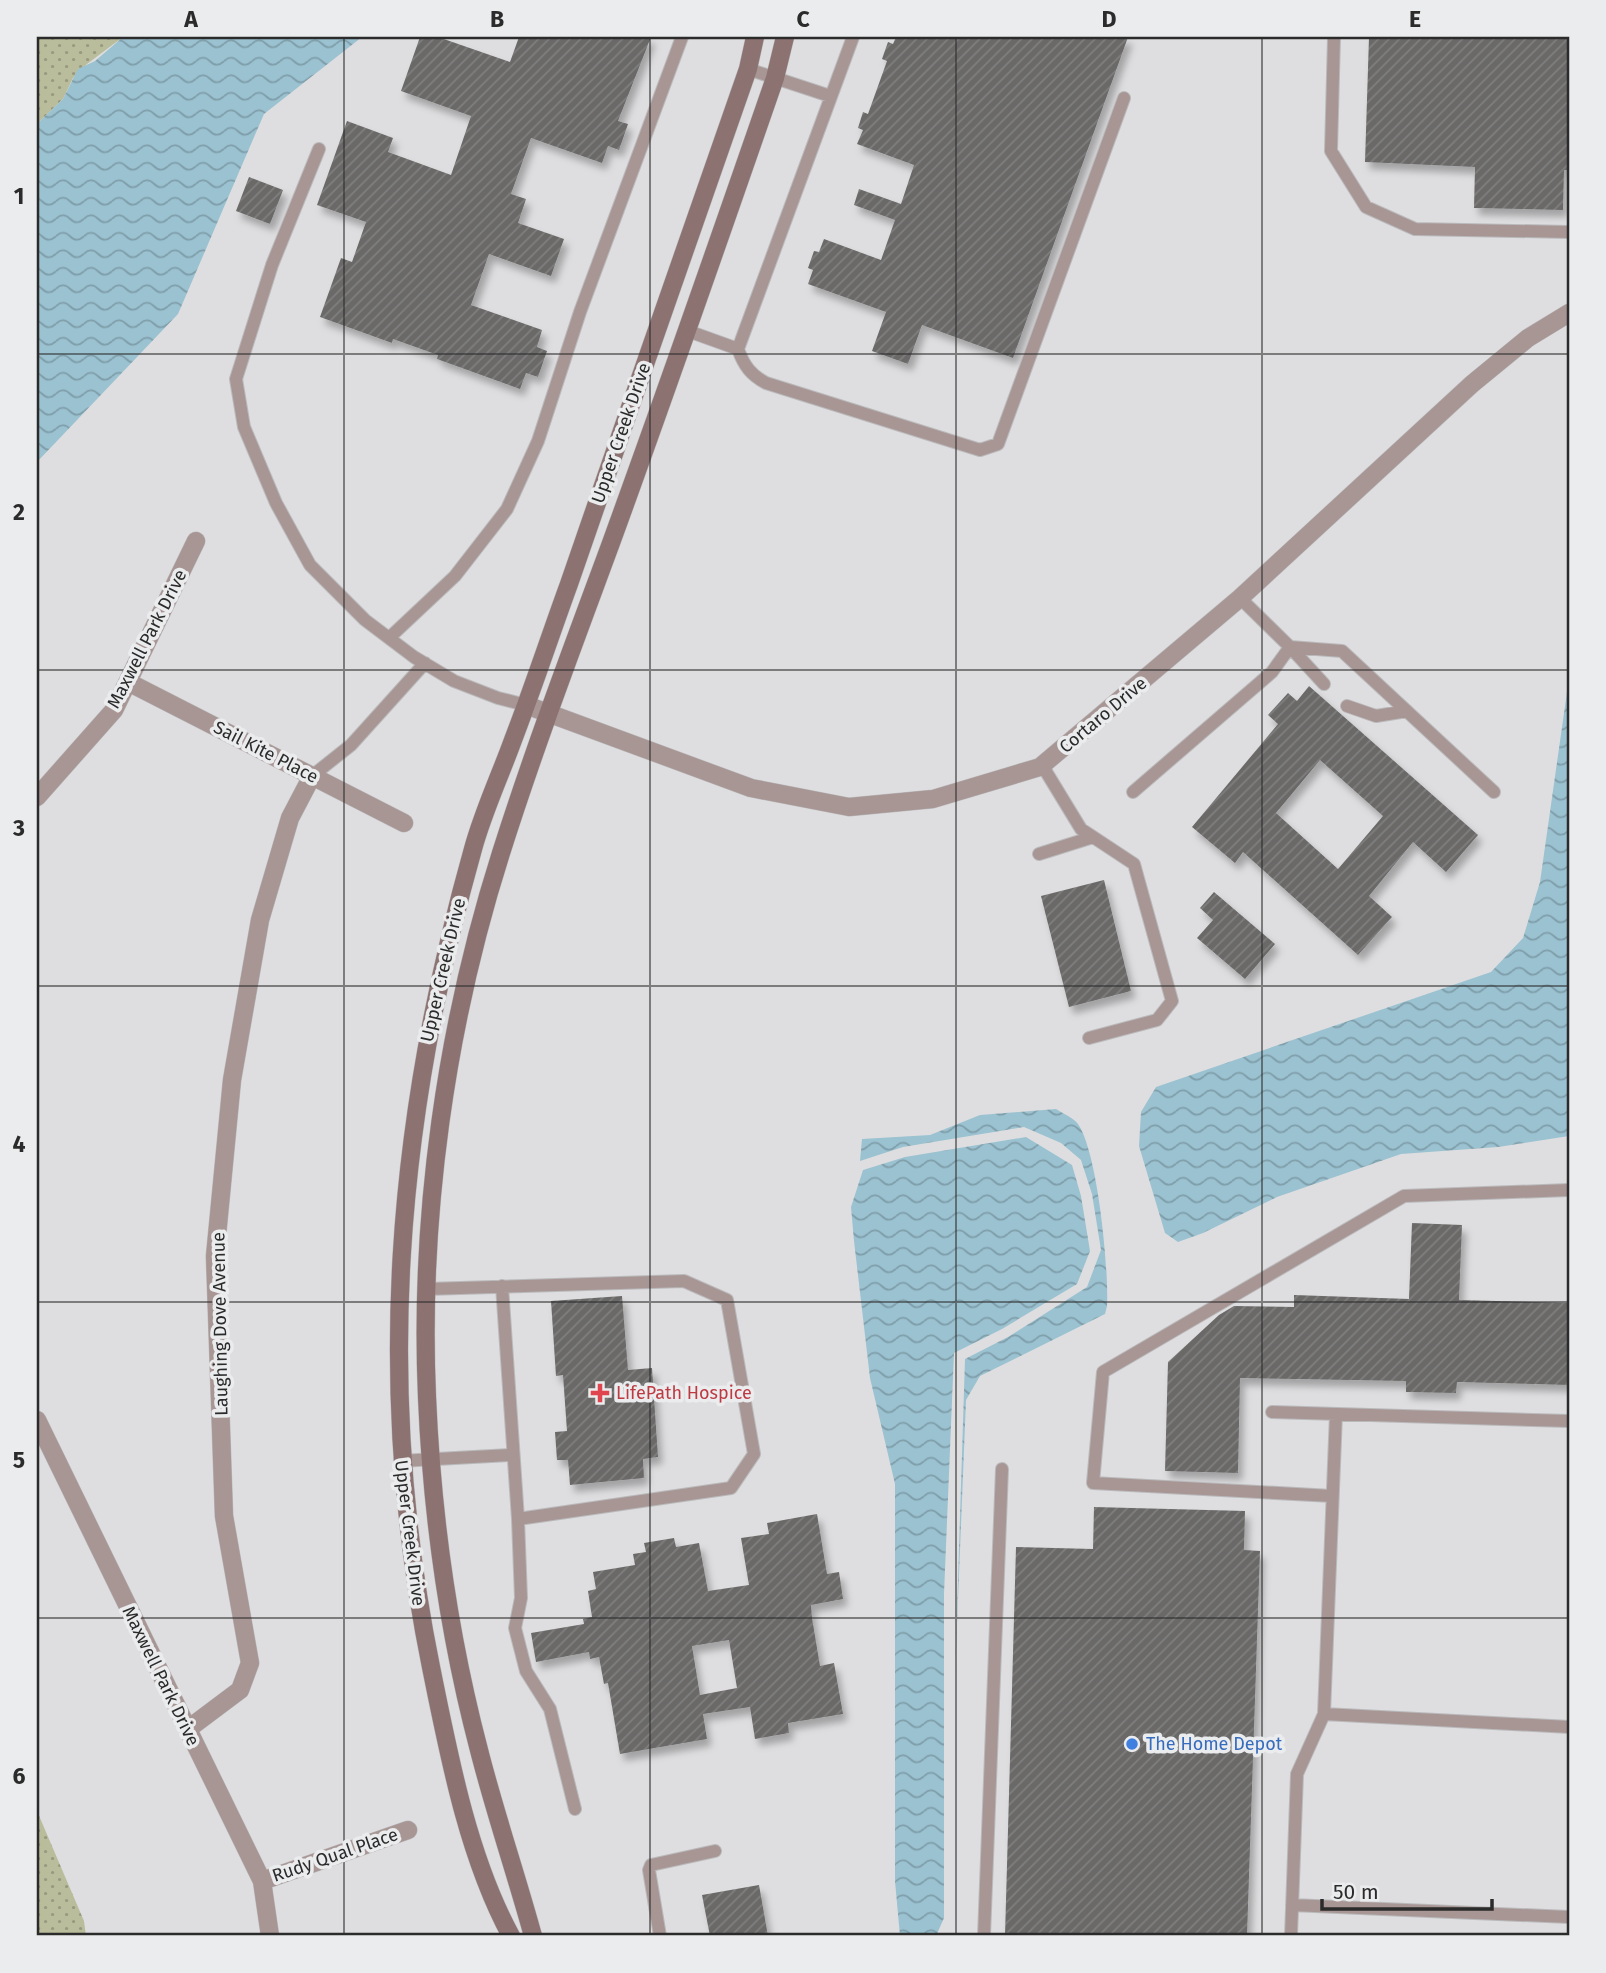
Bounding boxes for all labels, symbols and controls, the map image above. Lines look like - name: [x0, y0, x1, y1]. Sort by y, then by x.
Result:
- text: A: [183, 5, 198, 33]
- text: B: [490, 5, 504, 33]
- text: C: [796, 5, 810, 33]
- text: D: [1102, 5, 1117, 33]
- text: E: [1409, 5, 1421, 33]
- text: 1: [14, 182, 24, 210]
- street label: Upper Creek Drive: [587, 360, 655, 506]
- text: 2: [13, 498, 25, 526]
- street label: Maxwell Park Drive: [102, 566, 192, 712]
- street label: Cortaro Drive: [1055, 672, 1151, 758]
- street label: Sail Kite Place: [210, 716, 322, 788]
- text: 3: [12, 814, 25, 842]
- street label: Upper Creek Drive: [416, 896, 470, 1044]
- text: 4: [13, 1130, 26, 1158]
- street label: Laughing Dove Avenue: [207, 1232, 233, 1416]
- place label: LifePath Hospice: [616, 1382, 752, 1404]
- marker: LifePath Hospice: [590, 1383, 610, 1403]
- text: 5: [13, 1446, 25, 1474]
- street label: Upper Creek Drive: [390, 1459, 430, 1607]
- street label: Maxwell Park Drive: [118, 1602, 204, 1750]
- place label: The Home Depot: [1146, 1733, 1283, 1755]
- marker: The Home Depot: [1124, 1736, 1140, 1752]
- text: 6: [13, 1762, 26, 1790]
- street label: Rudy Qual Place: [269, 1823, 401, 1887]
- scale bar: [1322, 1868, 1492, 1912]
- text: 50 m: [1333, 1879, 1379, 1905]

